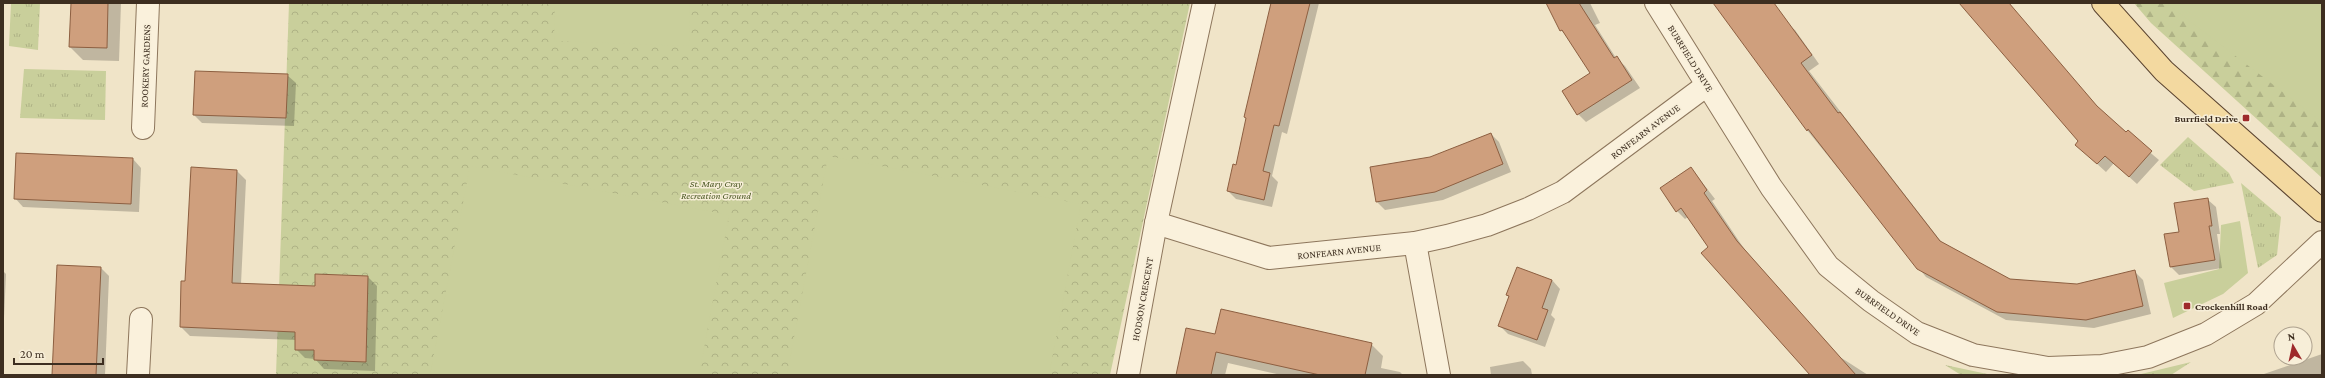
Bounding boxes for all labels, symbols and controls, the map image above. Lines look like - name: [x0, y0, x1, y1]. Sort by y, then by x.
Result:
- street label: BURRFIELD DRIVE: [1666, 23, 1716, 94]
- street label: ROOKERY GARDENS: [139, 24, 152, 108]
- street label: RONFEARN AVENUE: [1608, 101, 1683, 161]
- place label: Burrfield Drive: [2174, 113, 2238, 124]
- marker: Burrfield Drive: [2241, 113, 2251, 123]
- park label: St. Mary Cray Recreation Ground: [681, 178, 751, 201]
- street label: RONFEARN AVENUE: [1297, 242, 1382, 261]
- street label: HODSON CRESCENT: [1130, 256, 1155, 342]
- street label: BURRFIELD DRIVE: [1853, 285, 1923, 338]
- marker: Crockenhill Road: [2182, 301, 2192, 311]
- place label: Crockenhill Road: [2195, 301, 2269, 312]
- north arrow: [2273, 326, 2313, 366]
- text: N: [2287, 330, 2297, 343]
- scale bar: [14, 340, 103, 366]
- text: 20 m: [20, 347, 45, 361]

